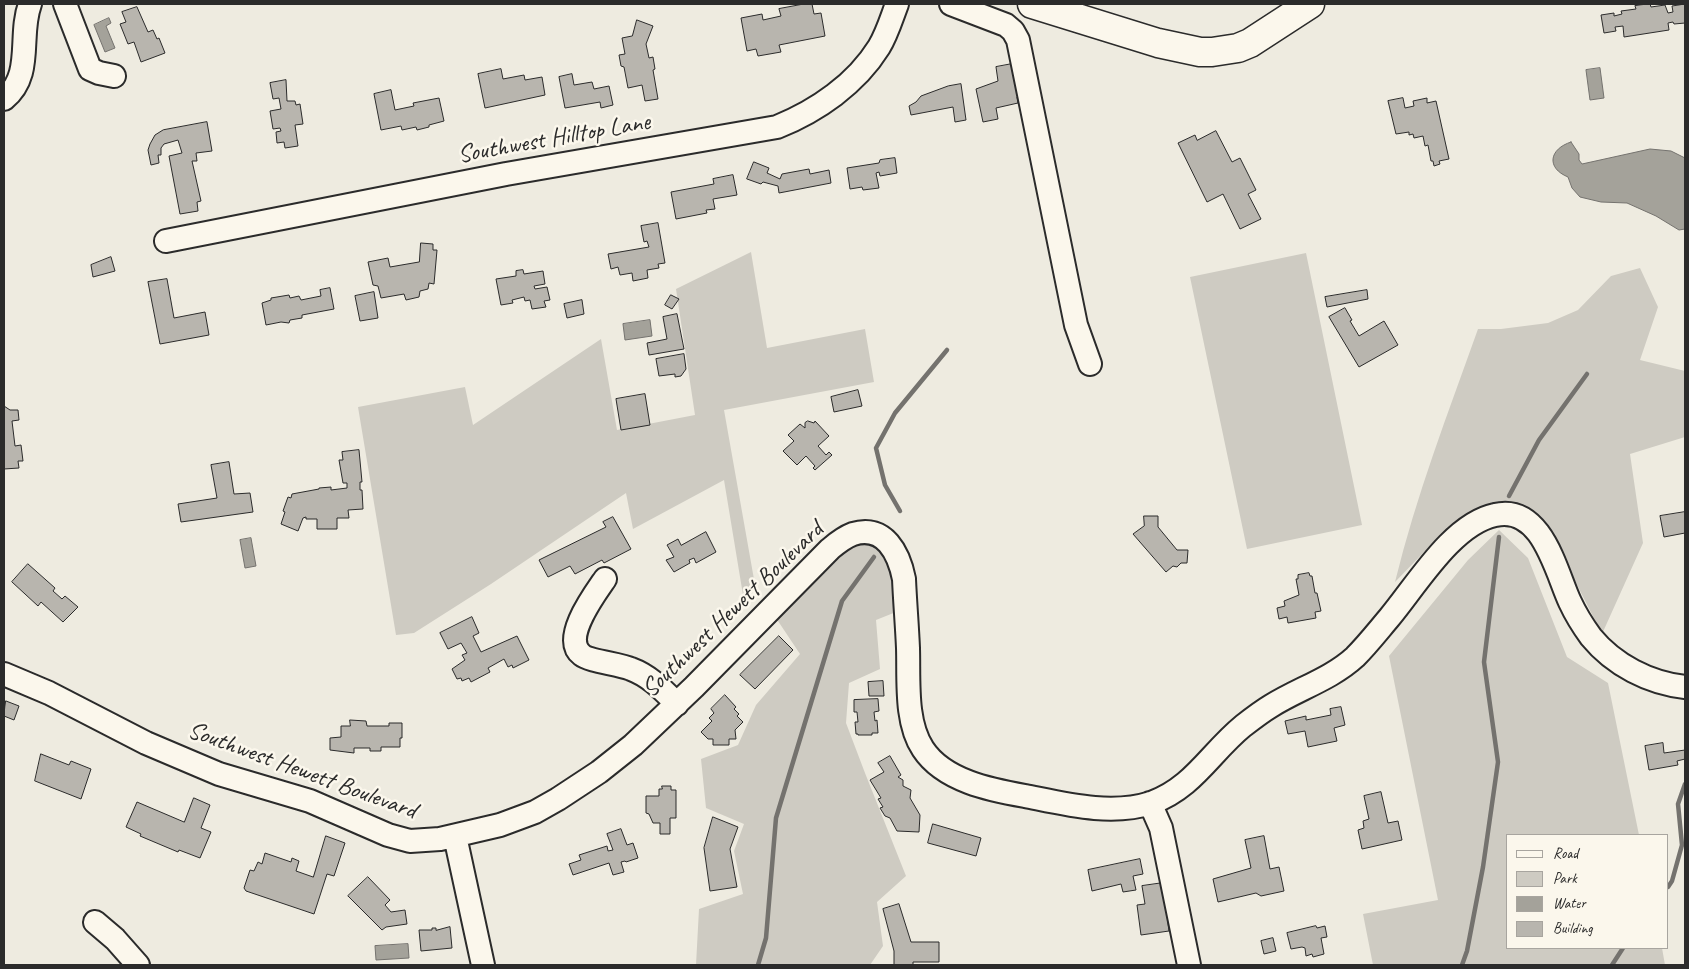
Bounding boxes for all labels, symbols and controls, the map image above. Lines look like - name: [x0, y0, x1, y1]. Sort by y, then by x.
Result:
- street label: Southwest Hilltop Lane: [456, 107, 652, 171]
- street label: Southwest Hewett Boulevard: [636, 516, 830, 704]
- street label: Southwest Hewett Boulevard: [184, 716, 420, 826]
- legend: [1506, 834, 1669, 949]
- text: Road: [1553, 844, 1578, 863]
- text: Park: [1553, 869, 1577, 888]
- text: Water: [1553, 894, 1586, 913]
- text: Building: [1553, 919, 1592, 938]

